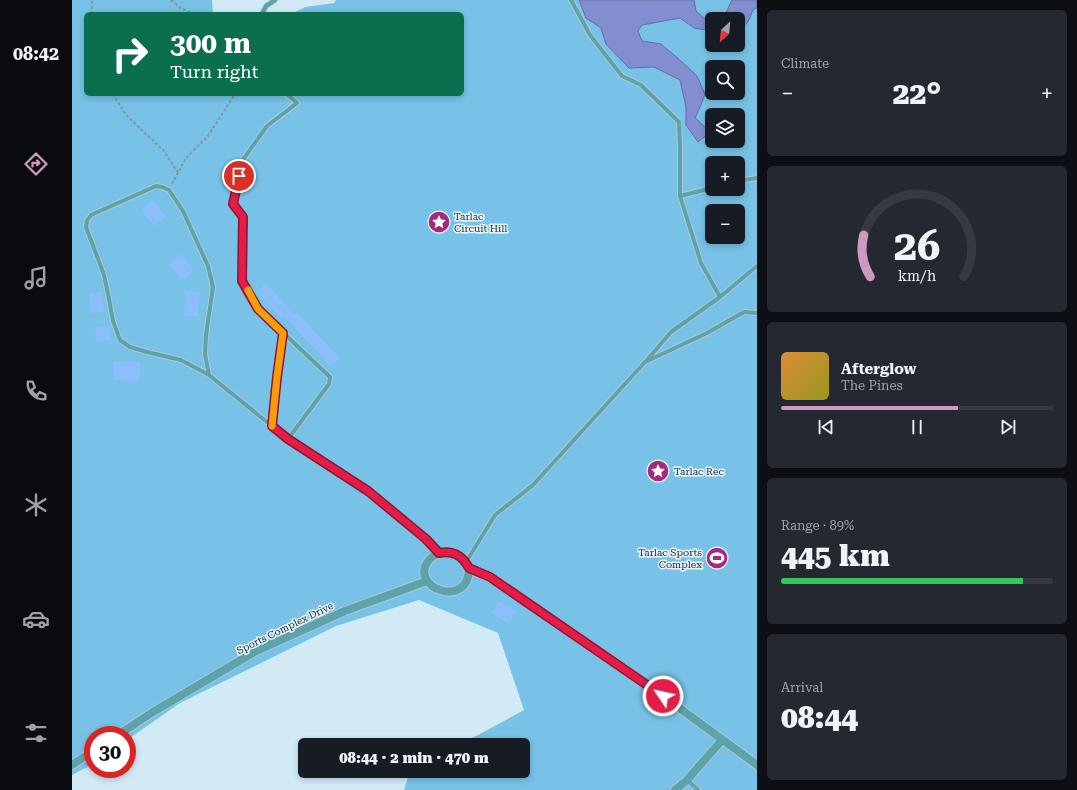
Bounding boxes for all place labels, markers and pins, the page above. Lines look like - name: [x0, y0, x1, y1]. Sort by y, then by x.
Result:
- pin: [222, 159, 256, 193]
- place icon: Tarlac Circuit Hill: [426, 209, 452, 235]
- place label: Tarlac Circuit Hill: [454, 211, 507, 234]
- place icon: Tarlac Rec: [645, 458, 671, 484]
- place label: Tarlac Rec: [674, 466, 724, 477]
- sports icon: Tarlac Sports Complex: [704, 545, 730, 571]
- place label: Tarlac Sports Complex: [638, 547, 702, 570]

